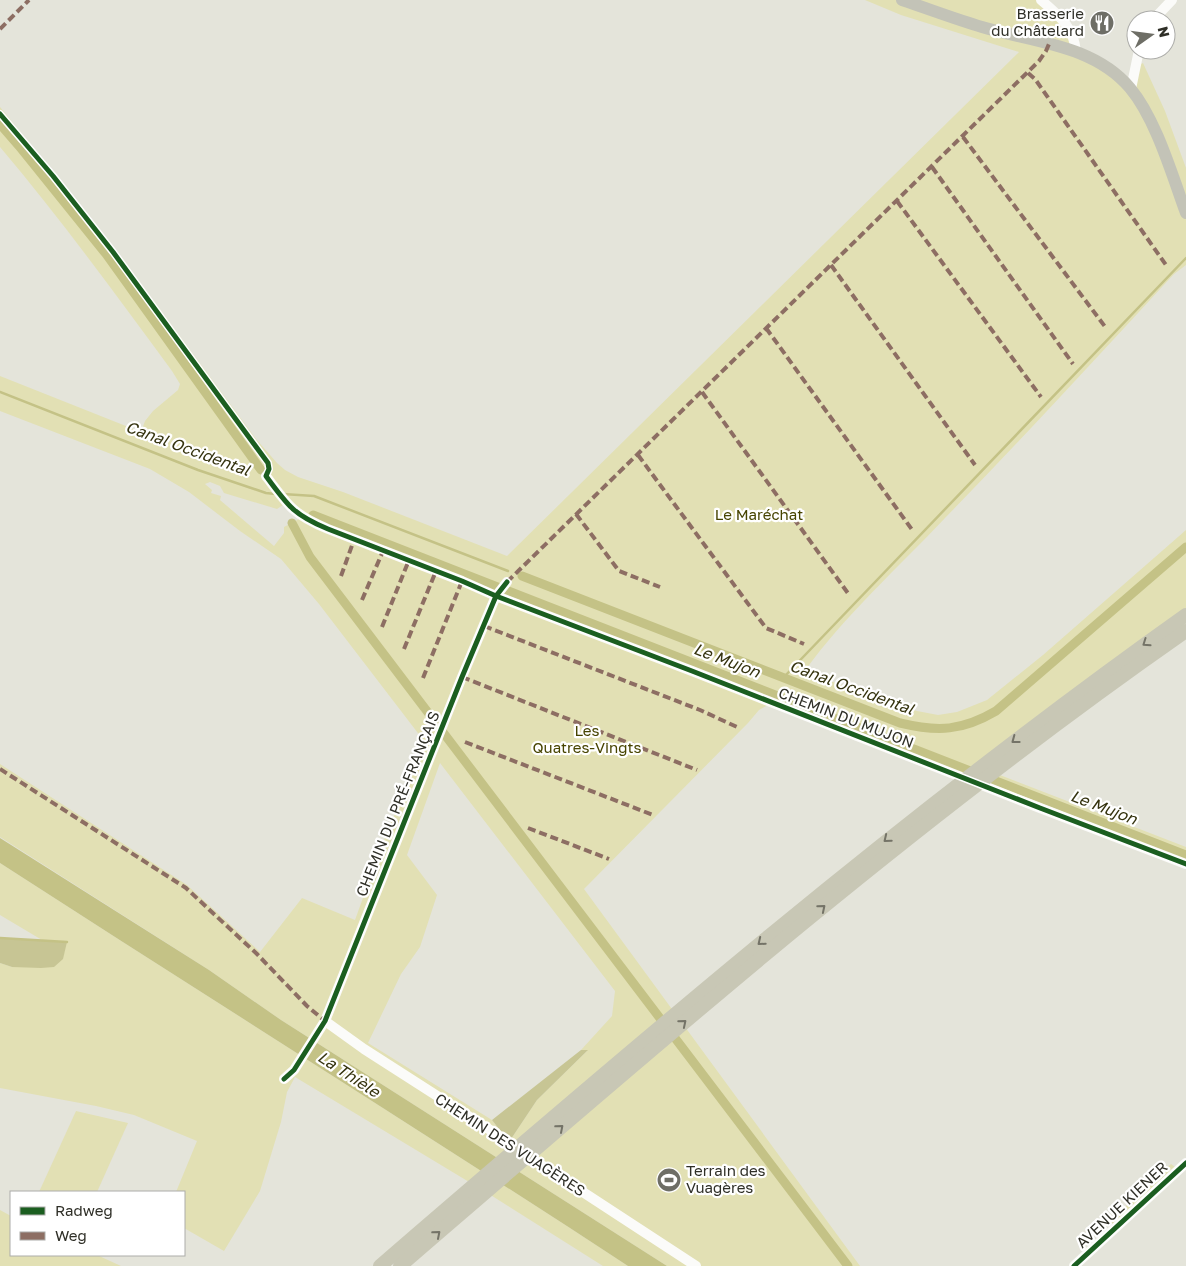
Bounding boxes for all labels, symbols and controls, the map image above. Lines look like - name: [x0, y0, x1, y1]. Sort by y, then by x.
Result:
- place label: Brasserie du Châtelard: [991, 4, 1084, 39]
- restaurant icon: Brasserie du Châtelard: [1089, 10, 1115, 36]
- north arrow: [1126, 10, 1176, 60]
- text: N: [1155, 25, 1174, 39]
- water label: Canal Occidental: [123, 416, 254, 480]
- park label: Le Maréchat: [715, 505, 803, 523]
- one-way arrow: [1142, 637, 1152, 646]
- water label: Le Mujon: [691, 638, 764, 682]
- water label: Canal Occidental: [787, 655, 918, 719]
- street label: CHEMIN DU MUJON: [776, 683, 917, 751]
- street label: CHEMIN DU PRÉ-FRANÇAIS: [352, 708, 443, 899]
- park label: Les Quatres-Vingts: [532, 721, 642, 756]
- one-way arrow: [1011, 734, 1021, 743]
- water label: Le Mujon: [1068, 785, 1141, 829]
- one-way arrow: [884, 834, 893, 842]
- one-way arrow: [816, 905, 825, 913]
- one-way arrow: [758, 936, 767, 944]
- one-way arrow: [678, 1019, 687, 1028]
- water label: La Thièle: [314, 1047, 385, 1102]
- street label: CHEMIN DES VUAGÈRES: [432, 1089, 589, 1200]
- one-way arrow: [554, 1125, 563, 1134]
- street label: AVENUE KIENER: [1072, 1157, 1171, 1251]
- place label: Terrain des Vuagères: [686, 1161, 766, 1196]
- sports icon: Terrain des Vuagères: [656, 1167, 682, 1193]
- legend: [10, 1191, 185, 1256]
- text: Radweg: [55, 1201, 113, 1219]
- text: Weg: [55, 1226, 87, 1244]
- one-way arrow: [431, 1231, 440, 1240]

